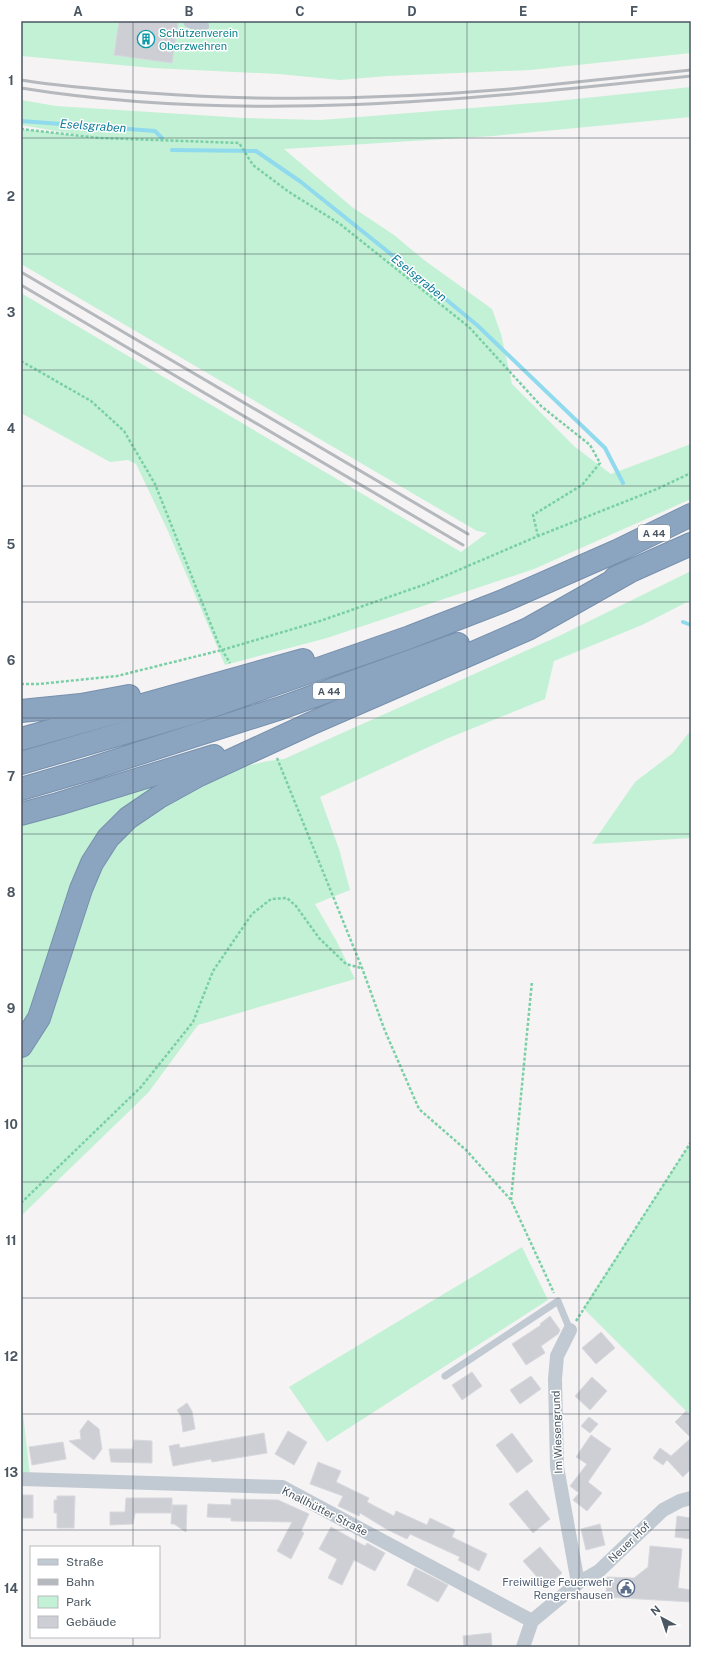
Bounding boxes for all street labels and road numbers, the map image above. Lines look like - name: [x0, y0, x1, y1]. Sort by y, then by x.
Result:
- road number: A 44: [638, 525, 670, 541]
- road number: A 44: [313, 683, 345, 699]
- street label: Im Wiesengrund: [550, 1390, 564, 1474]
- street label: Knallhütter Straße: [280, 1484, 370, 1538]
- street label: Neuer Hof: [606, 1519, 653, 1565]

